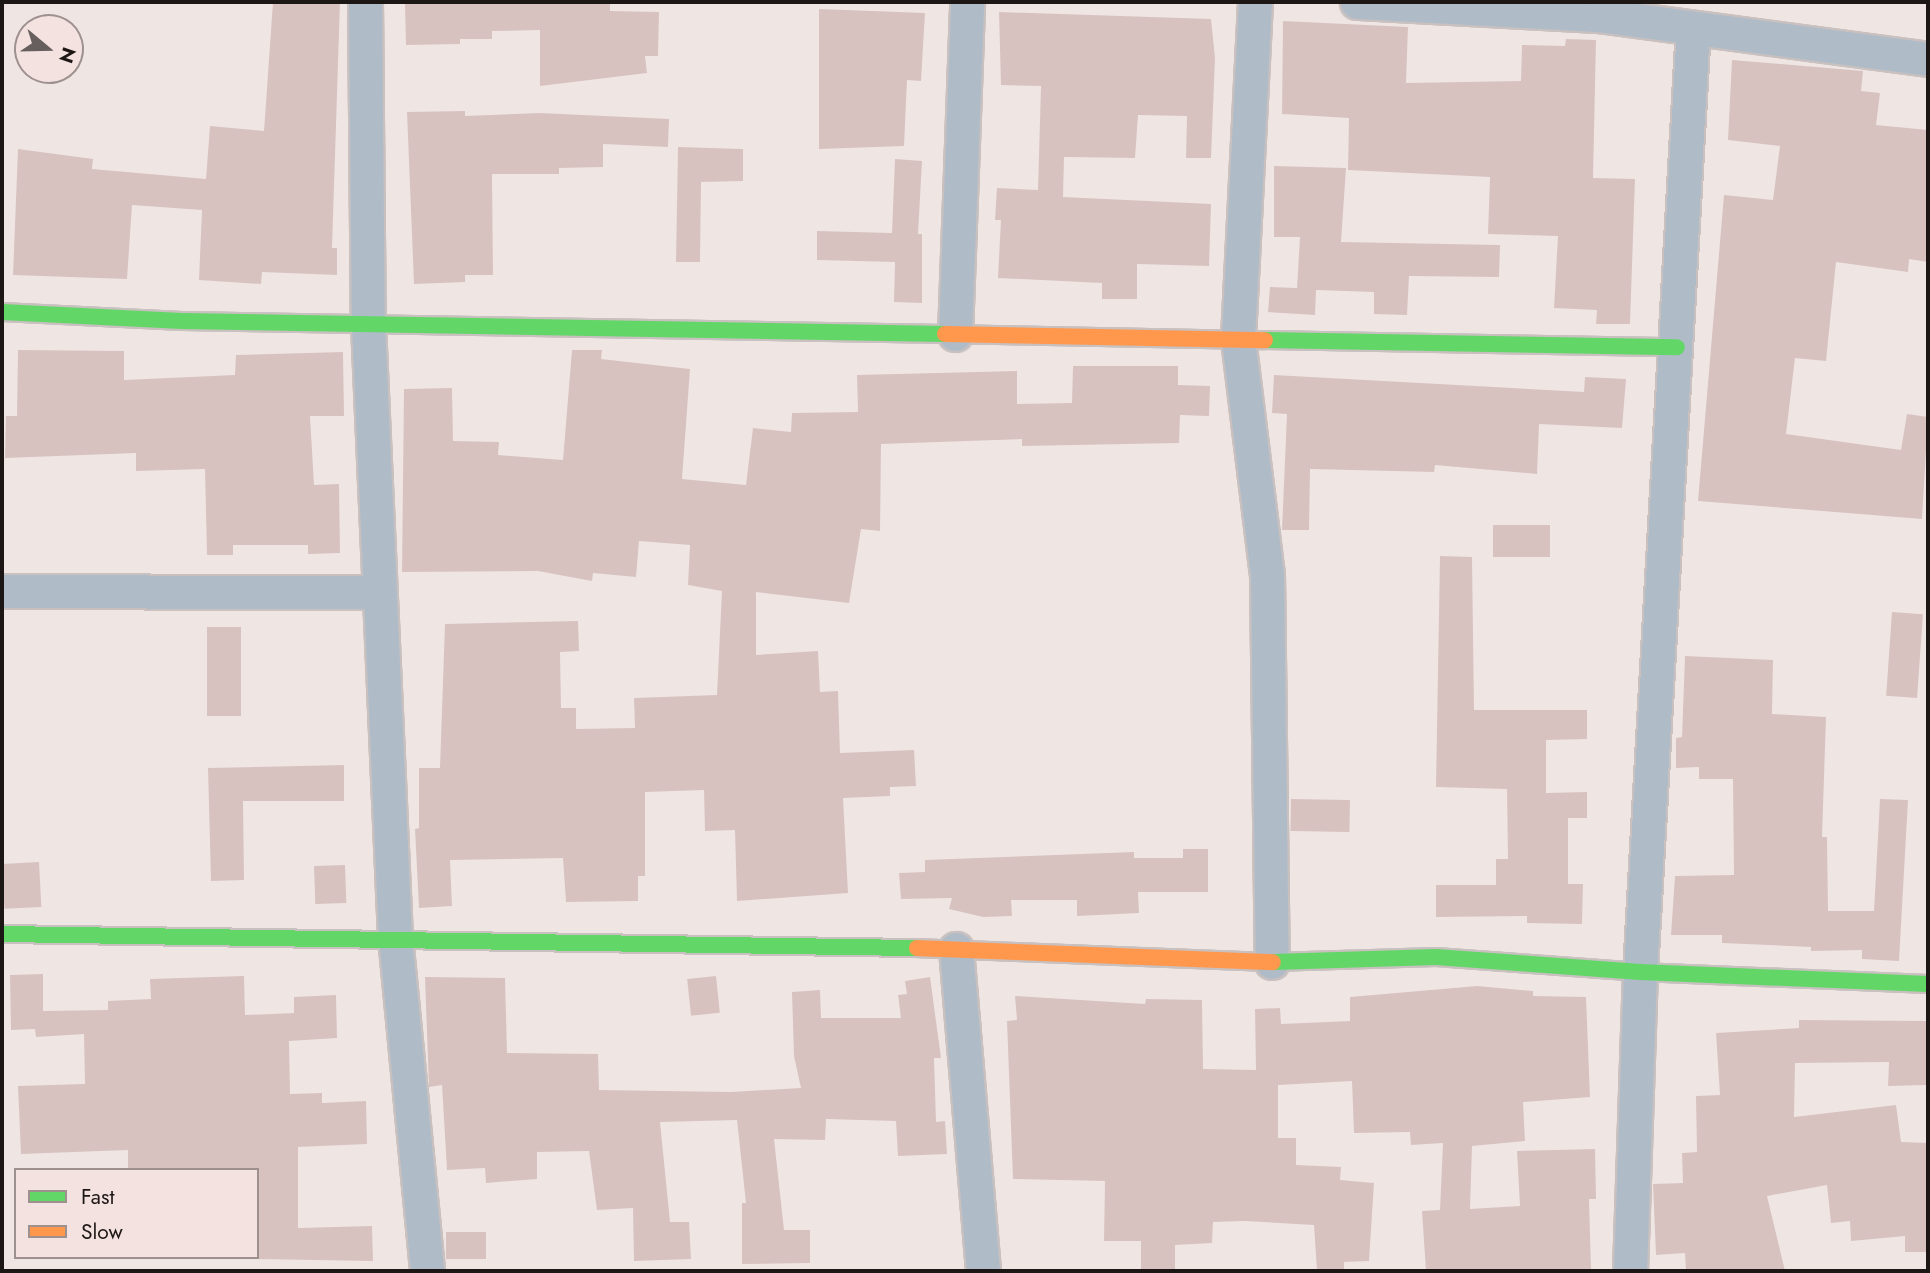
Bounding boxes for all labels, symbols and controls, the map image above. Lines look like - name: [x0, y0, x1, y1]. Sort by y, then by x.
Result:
- north arrow: [14, 14, 84, 84]
- text: N: [52, 44, 83, 67]
- legend: [14, 1168, 259, 1259]
- text: Fast: [81, 1182, 114, 1212]
- text: Slow: [81, 1217, 123, 1247]

